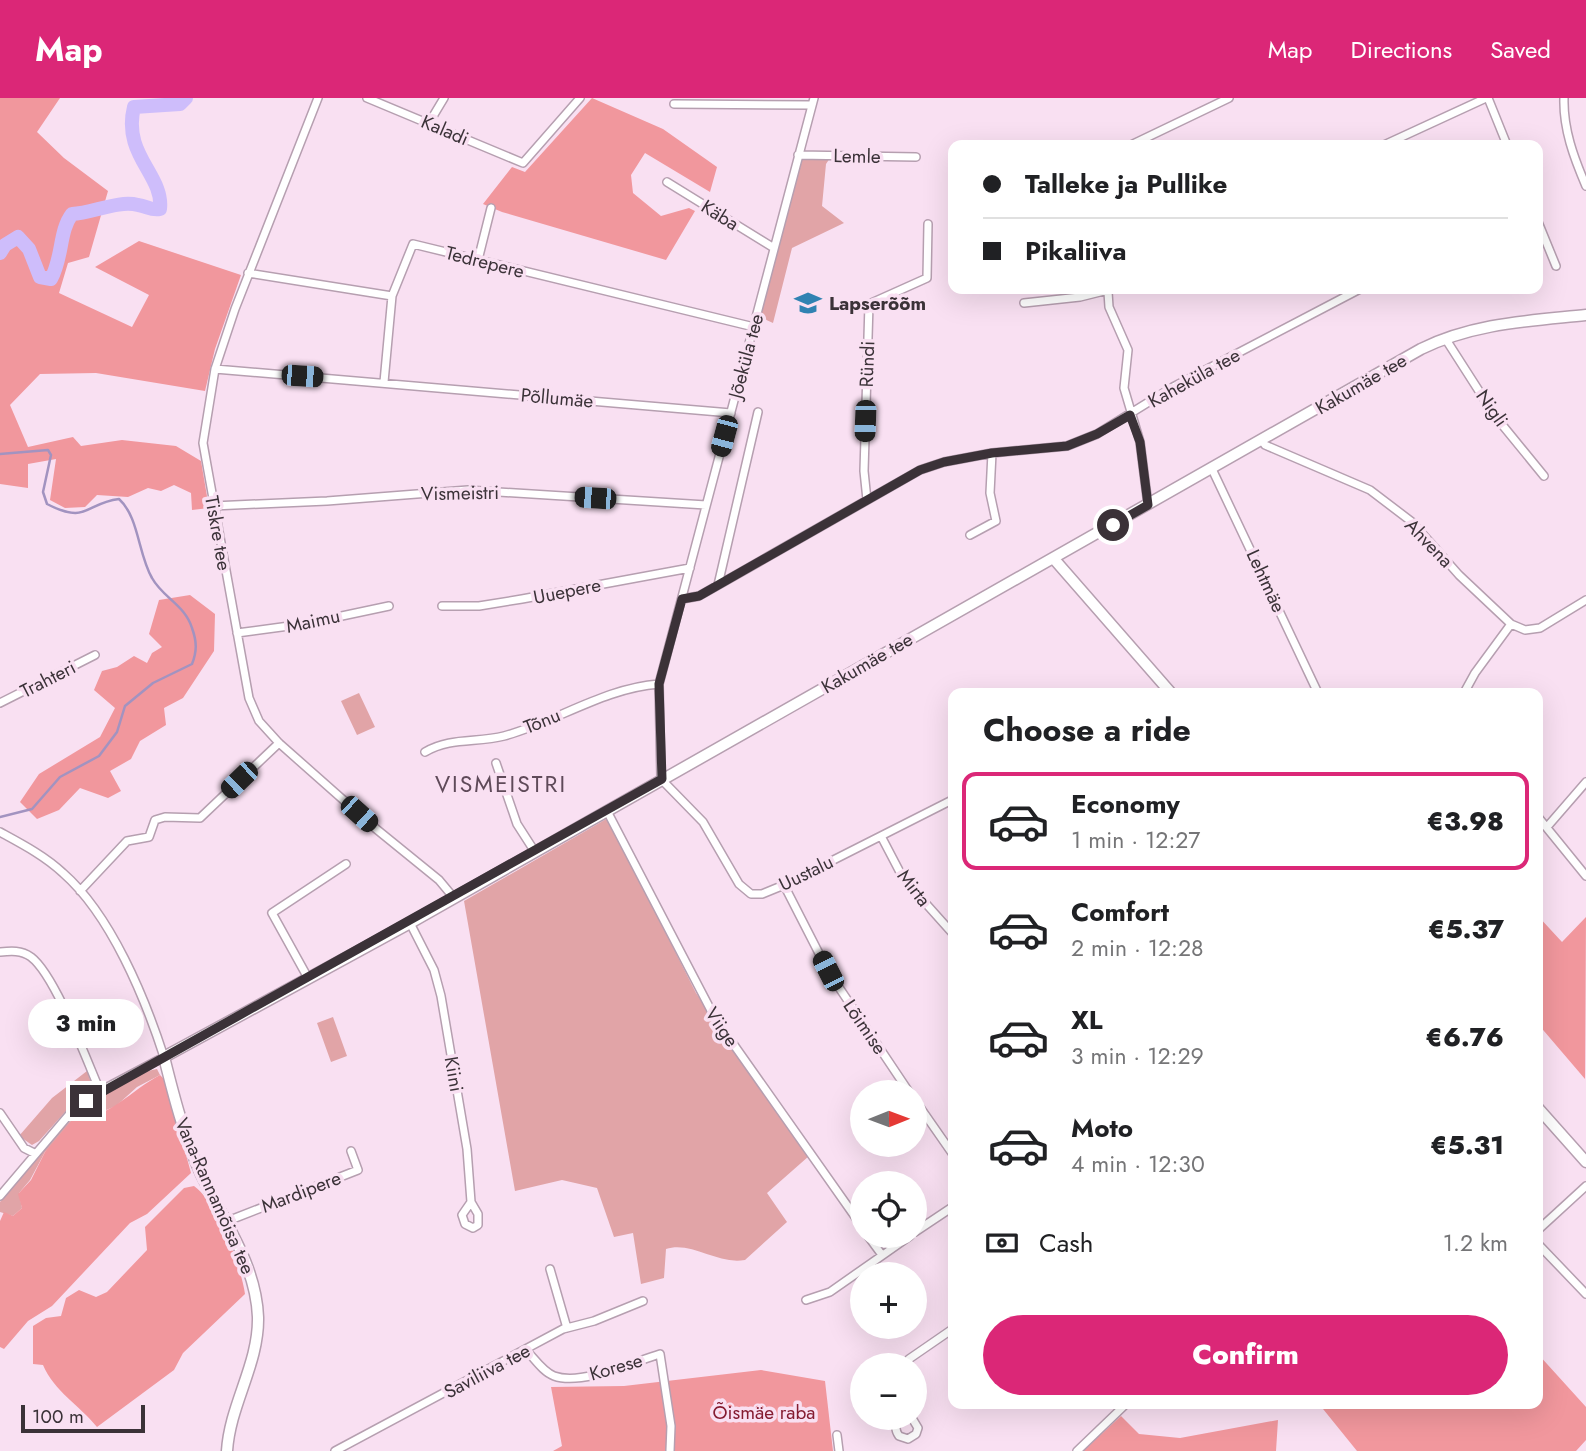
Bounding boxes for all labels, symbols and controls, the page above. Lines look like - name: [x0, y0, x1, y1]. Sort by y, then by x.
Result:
- text: Map: [35, 26, 103, 73]
- text: Map: [1268, 32, 1313, 67]
- text: Directions: [1351, 32, 1452, 67]
- text: Saved: [1490, 32, 1551, 67]
- street label: Kaladi: [417, 108, 473, 152]
- street label: Lemle: [833, 142, 881, 170]
- text: Talleke ja Pullike: [1025, 165, 1228, 203]
- street label: Käba: [696, 193, 744, 237]
- text: Pikaliiva: [1025, 232, 1126, 270]
- street label: Tedrepere: [443, 239, 527, 285]
- school or university icon: Lapserõõm: [793, 288, 823, 318]
- place label: Lapserõõm: [829, 290, 926, 317]
- street label: Jõeküla tee: [721, 311, 770, 404]
- street label: Ründi: [853, 340, 881, 388]
- street label: Kaheküla tee: [1143, 342, 1245, 414]
- street label: Kakumäe tee: [1310, 347, 1412, 421]
- car: [281, 364, 324, 388]
- street label: Põllumäe: [520, 381, 595, 415]
- street label: Nigli: [1470, 384, 1514, 432]
- car: [854, 400, 877, 442]
- car: [709, 413, 740, 459]
- street label: Vismeistri: [421, 479, 499, 507]
- car: [574, 486, 617, 510]
- street label: Tiskre tee: [198, 493, 238, 573]
- route start: [1097, 509, 1129, 541]
- street label: Ahvena: [1399, 512, 1459, 574]
- street label: Lehtmäe: [1240, 545, 1292, 617]
- street label: Uuepere: [531, 571, 603, 611]
- street label: Maimu: [284, 602, 342, 640]
- street label: Kakumäe tee: [816, 626, 918, 700]
- street label: Trahteri: [16, 654, 80, 704]
- street label: Tõnu: [520, 702, 564, 740]
- text: Choose a ride: [983, 707, 1191, 753]
- car: [217, 758, 262, 802]
- district label: VISMEISTRI: [435, 767, 567, 801]
- text: Economy: [1071, 785, 1180, 823]
- icon: car: [987, 790, 1050, 853]
- car: [337, 792, 382, 836]
- text: €3.98: [1426, 802, 1504, 840]
- text: 1 min · 12:27: [1071, 823, 1200, 857]
- street label: Uustalu: [774, 848, 838, 898]
- street label: Mirta: [891, 864, 937, 912]
- text: Comfort: [1071, 893, 1169, 931]
- icon: car: [987, 898, 1050, 961]
- text: €5.37: [1428, 910, 1504, 948]
- text: 2 min · 12:28: [1071, 931, 1204, 965]
- car: [810, 948, 847, 994]
- street label: Lõimise: [837, 994, 893, 1060]
- callout: 3 min: [28, 1000, 144, 1048]
- text: XL: [1071, 1001, 1103, 1039]
- street label: Viige: [699, 1002, 745, 1053]
- text: 3 min: [56, 1006, 116, 1040]
- icon: car: [987, 1006, 1050, 1069]
- text: €6.76: [1425, 1018, 1504, 1056]
- text: 3 min · 12:29: [1071, 1039, 1204, 1073]
- street label: Kiini: [438, 1054, 470, 1094]
- north arrow: [850, 1080, 928, 1157]
- map controls: [850, 1080, 927, 1430]
- route end: [70, 1085, 102, 1117]
- text: Moto: [1071, 1109, 1133, 1147]
- street label: Vana-Rannamõisa tee: [168, 1114, 262, 1279]
- icon: car: [987, 1114, 1050, 1177]
- text: €5.31: [1430, 1126, 1504, 1164]
- text: 4 min · 12:30: [1071, 1147, 1205, 1181]
- street label: Mardipere: [257, 1164, 345, 1220]
- button: locate: [850, 1171, 927, 1248]
- icon: cash: [983, 1224, 1021, 1262]
- text: Cash: [1039, 1224, 1093, 1262]
- text: 1.2 km: [1443, 1226, 1508, 1260]
- button: +: [850, 1262, 927, 1339]
- button: Confirm: [983, 1315, 1508, 1395]
- street label: Saviliiva tee: [439, 1337, 535, 1405]
- street label: Korese: [586, 1347, 646, 1387]
- button: −: [850, 1353, 927, 1430]
- park label: Õismäe raba: [713, 1399, 815, 1426]
- scale bar: [21, 1402, 145, 1434]
- text: 100 m: [32, 1403, 84, 1430]

